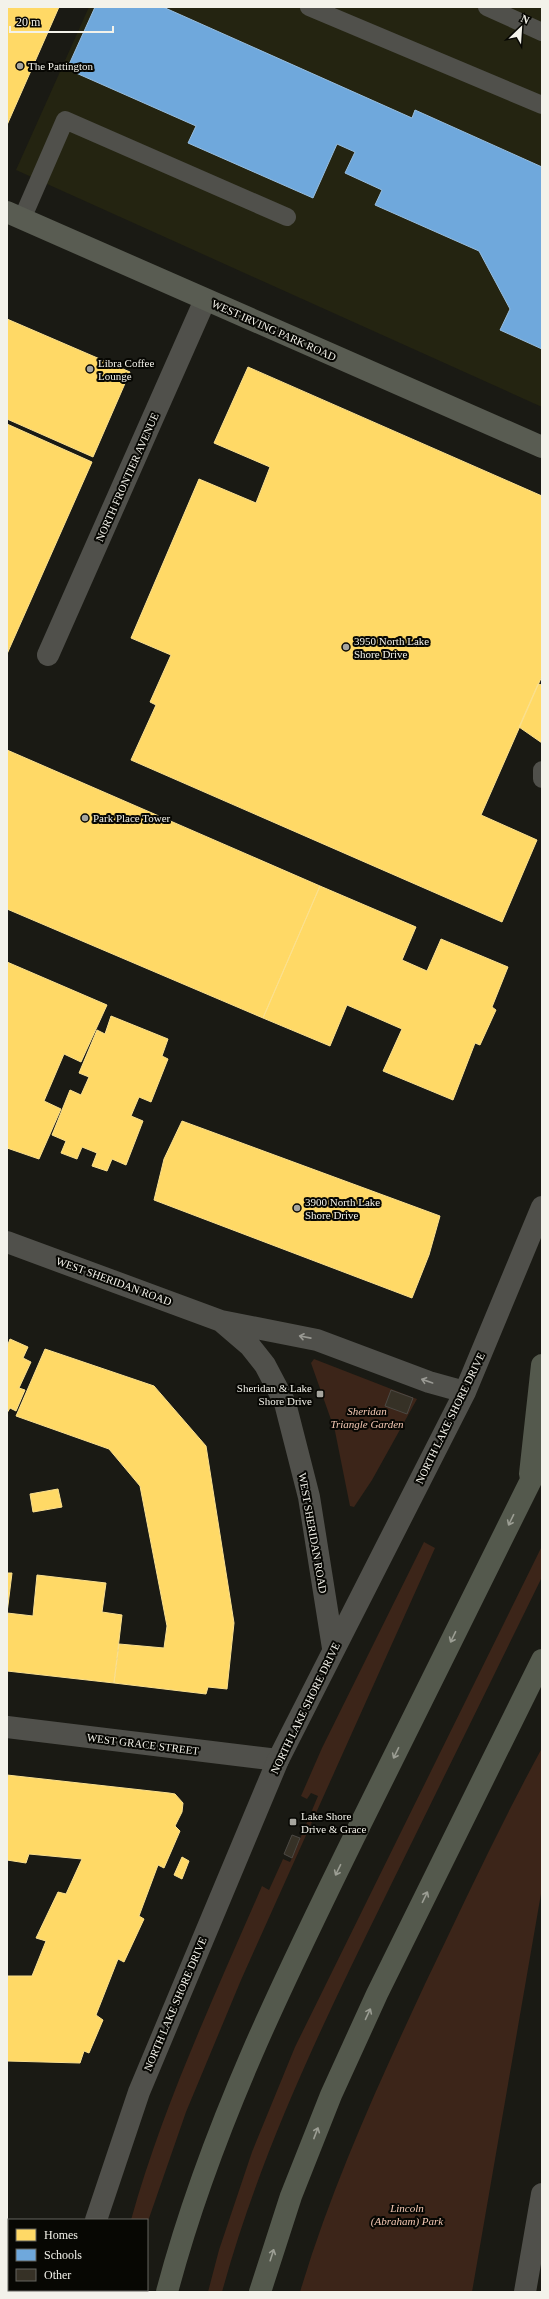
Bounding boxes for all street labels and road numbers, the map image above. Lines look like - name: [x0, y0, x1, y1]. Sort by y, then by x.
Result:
- street label: WEST IRVING PARK ROAD: [210, 297, 338, 363]
- street label: NORTH FRONTIER AVENUE: [93, 410, 161, 543]
- street label: WEST SHERIDAN ROAD: [55, 1254, 173, 1308]
- street label: NORTH LAKE SHORE DRIVE: [413, 1350, 487, 1486]
- street label: WEST SHERIDAN ROAD: [296, 1472, 330, 1594]
- street label: NORTH LAKE SHORE DRIVE: [268, 1640, 342, 1776]
- street label: WEST GRACE STREET: [86, 1731, 200, 1757]
- street label: NORTH LAKE SHORE DRIVE: [141, 1935, 209, 2073]

